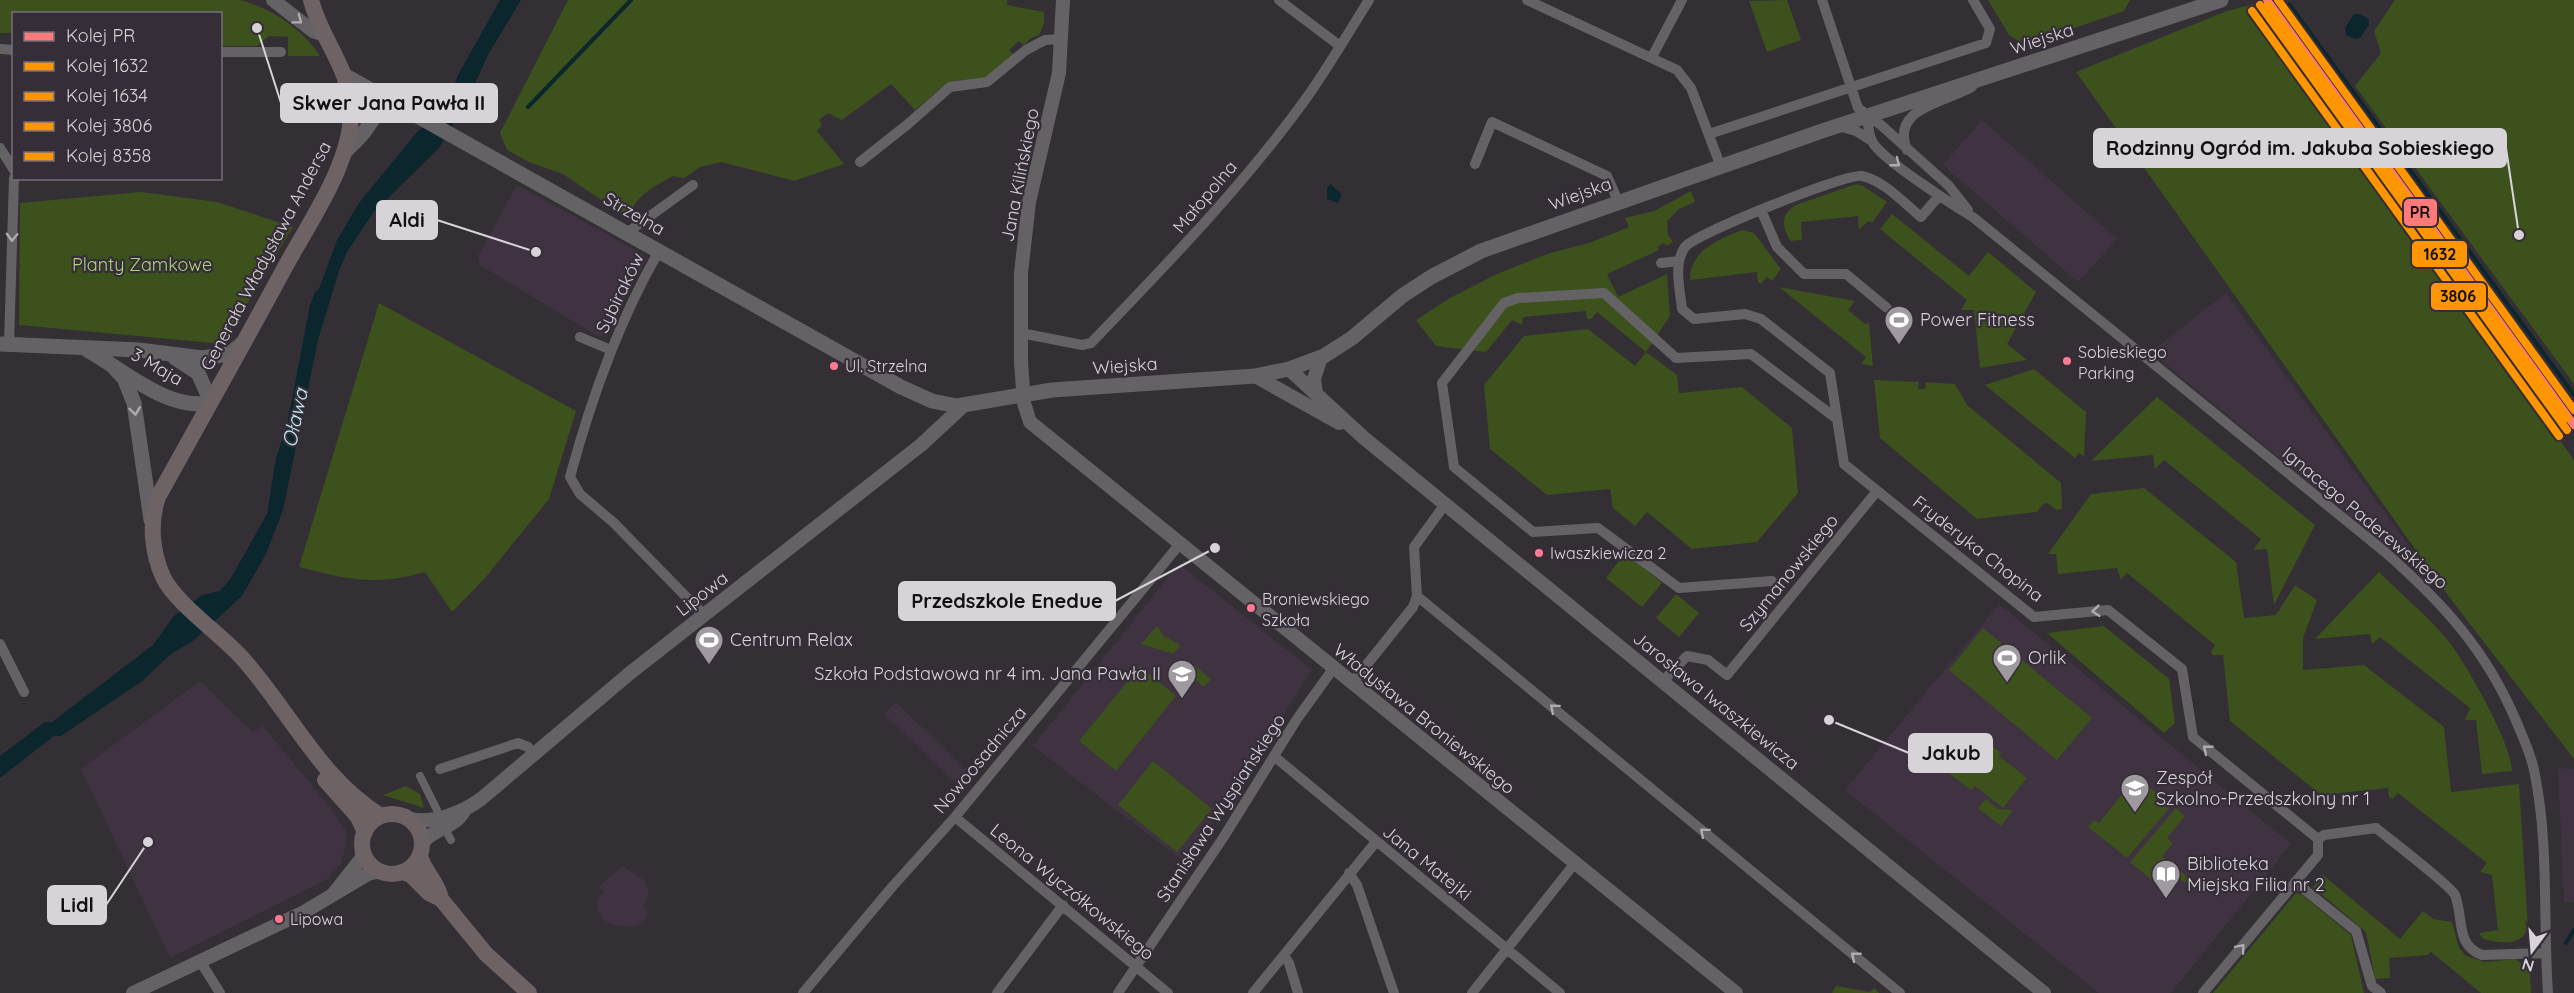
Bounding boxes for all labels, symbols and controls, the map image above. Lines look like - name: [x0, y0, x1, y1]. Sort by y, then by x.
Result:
- legend: [12, 12, 222, 180]
- one-way arrow: [291, 13, 302, 24]
- street label: Wiejska: [2007, 18, 2076, 60]
- text: Kolej PR: [66, 24, 135, 47]
- text: Kolej 1632: [66, 54, 148, 77]
- text: Kolej 1634: [66, 84, 148, 107]
- callout: Skwer Jana Pawła II: [281, 84, 497, 122]
- text: Skwer Jana Pawła II: [293, 90, 485, 115]
- street label: Jana Kilińskiego: [995, 106, 1044, 244]
- text: Kolej 3806: [66, 114, 152, 137]
- callout: Rodzinny Ogród im. Jakuba Sobieskiego: [2094, 129, 2506, 167]
- text: Rodzinny Ogród im. Jakuba Sobieskiego: [2106, 135, 2494, 160]
- street label: Generała Władysława Andersa: [195, 137, 336, 374]
- text: Kolej 8358: [66, 144, 151, 167]
- street label: Małopolna: [1168, 156, 1242, 238]
- one-way arrow: [1889, 156, 1900, 167]
- street label: Wiejska: [1545, 172, 1614, 215]
- street label: Strzelna: [599, 187, 669, 240]
- line badge: PR: [2403, 198, 2438, 227]
- callout: Aldi: [377, 201, 437, 239]
- text: PR: [2410, 202, 2430, 222]
- text: Aldi: [389, 207, 425, 232]
- one-way arrow: [6, 232, 19, 241]
- line badge: 1632: [2411, 240, 2468, 268]
- text: 1632: [2424, 244, 2456, 264]
- street label: Sybiraków: [590, 249, 649, 337]
- park label: Planty Zamkowe: [72, 253, 212, 276]
- line badge: 3806: [2430, 282, 2487, 311]
- text: 3806: [2440, 286, 2476, 306]
- sports icon: Power Fitness: [1883, 304, 1915, 346]
- place label: Power Fitness: [1920, 308, 2035, 331]
- place label: Sobieskiego Parking: [2078, 342, 2167, 383]
- street label: 3 Maja: [127, 343, 187, 391]
- street label: Wiejska: [1092, 352, 1158, 379]
- marker: Sobieskiego Parking: [2061, 355, 2073, 367]
- place label: Ul. Strzelna: [845, 356, 927, 376]
- marker: Ul. Strzelna: [828, 360, 840, 372]
- water label: Oława: [276, 385, 313, 449]
- one-way arrow: [129, 407, 141, 416]
- street label: Ignacego Paderewskiego: [2278, 441, 2453, 594]
- street label: Fryderyka Chopina: [1908, 490, 2048, 607]
- street label: Szymanowskiego: [1734, 509, 1843, 636]
- place label: Iwaszkiewicza 2: [1550, 543, 1666, 563]
- marker: Iwaszkiewicza 2: [1533, 547, 1545, 559]
- street label: Lipowa: [671, 566, 732, 621]
- callout: Przedszkole Enedue: [899, 582, 1115, 620]
- text: Przedszkole Enedue: [911, 588, 1103, 613]
- place label: Broniewskiego Szkoła: [1262, 589, 1369, 630]
- marker: Broniewskiego Szkoła: [1245, 602, 1257, 614]
- one-way arrow: [2091, 605, 2100, 618]
- sports icon: Centrum Relax: [693, 624, 725, 666]
- street label: Jarosława Iwaszkiewicza: [1628, 626, 1804, 775]
- place label: Centrum Relax: [730, 628, 853, 651]
- street label: Władysława Broniewskiego: [1329, 638, 1520, 799]
- sports icon: Orlik: [1991, 642, 2023, 684]
- place label: Orlik: [2028, 646, 2066, 669]
- school or university icon: Szkoła Podstawowa nr 4 im. Jana Pawła II: [1166, 658, 1198, 700]
- place label: Szkoła Podstawowa nr 4 im. Jana Pawła II: [814, 662, 1161, 685]
- street label: Nowoosadnicza: [928, 701, 1031, 818]
- one-way arrow: [1550, 704, 1561, 715]
- street label: Stanisława Wyspiańskiego: [1151, 709, 1290, 906]
- callout: Jakub: [1909, 734, 1992, 772]
- text: Jakub: [1921, 740, 1981, 765]
- one-way arrow: [2203, 745, 2214, 756]
- place label: Zespół Szkolno-Przedszkolny nr 1: [2156, 766, 2370, 810]
- school or university icon: Zespół Szkolno-Przedszkolny nr 1: [2119, 772, 2151, 814]
- street label: Leona Wyczółkowskiego: [986, 818, 1159, 965]
- street label: Jana Matejki: [1378, 820, 1476, 905]
- one-way arrow: [1700, 829, 1711, 840]
- place label: Biblioteka Miejska Filia nr 2: [2187, 852, 2325, 896]
- library icon: Biblioteka Miejska Filia nr 2: [2150, 858, 2182, 900]
- callout: Lidl: [48, 886, 106, 924]
- text: Lidl: [60, 892, 94, 917]
- place label: Lipowa: [290, 909, 343, 929]
- marker: Lipowa: [273, 913, 285, 925]
- north arrow: [2502, 921, 2562, 981]
- one-way arrow: [2233, 944, 2244, 955]
- one-way arrow: [1850, 952, 1861, 963]
- text: N: [2519, 954, 2536, 977]

